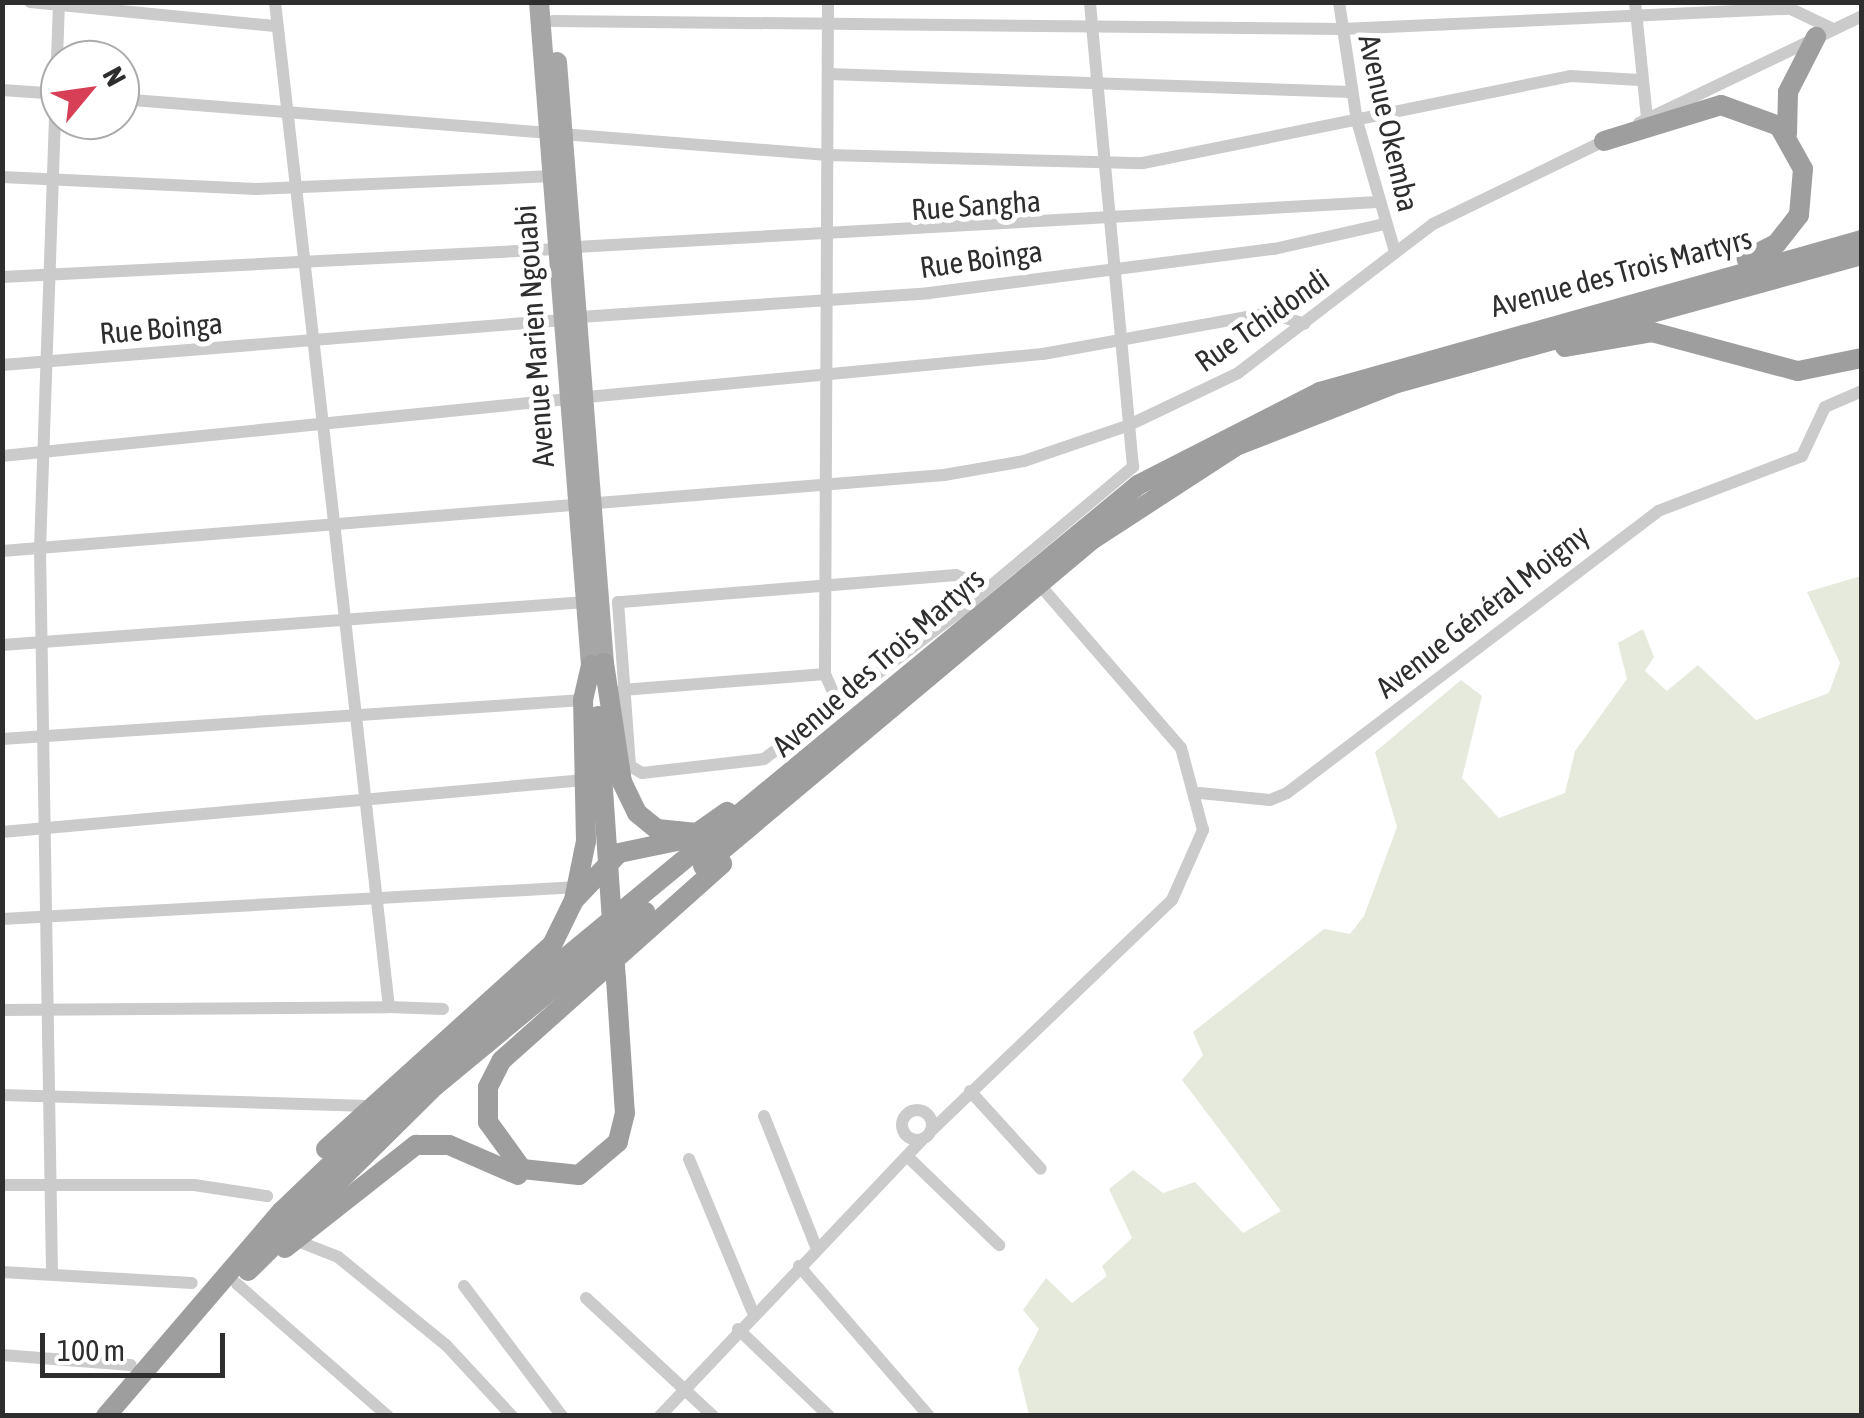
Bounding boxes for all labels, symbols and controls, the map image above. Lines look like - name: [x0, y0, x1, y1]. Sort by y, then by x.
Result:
- street label: Avenue Okemba: [1351, 31, 1427, 215]
- north arrow: [40, 40, 140, 140]
- text: N: [96, 61, 132, 91]
- street label: Rue Sangha: [910, 183, 1042, 227]
- street label: Avenue Marien Ngouabi: [507, 204, 561, 468]
- street label: Avenue des Trois Martyrs: [1487, 220, 1755, 324]
- street label: Rue Boinga: [917, 233, 1045, 285]
- street label: Rue Tchidondi: [1188, 261, 1336, 379]
- street label: Rue Boinga: [98, 305, 224, 351]
- street label: Avenue Général Moigny: [1368, 517, 1596, 705]
- street label: Avenue des Trois Martyrs: [765, 560, 991, 764]
- scale bar: [45, 1313, 230, 1375]
- text: 100 m: [57, 1333, 125, 1367]

